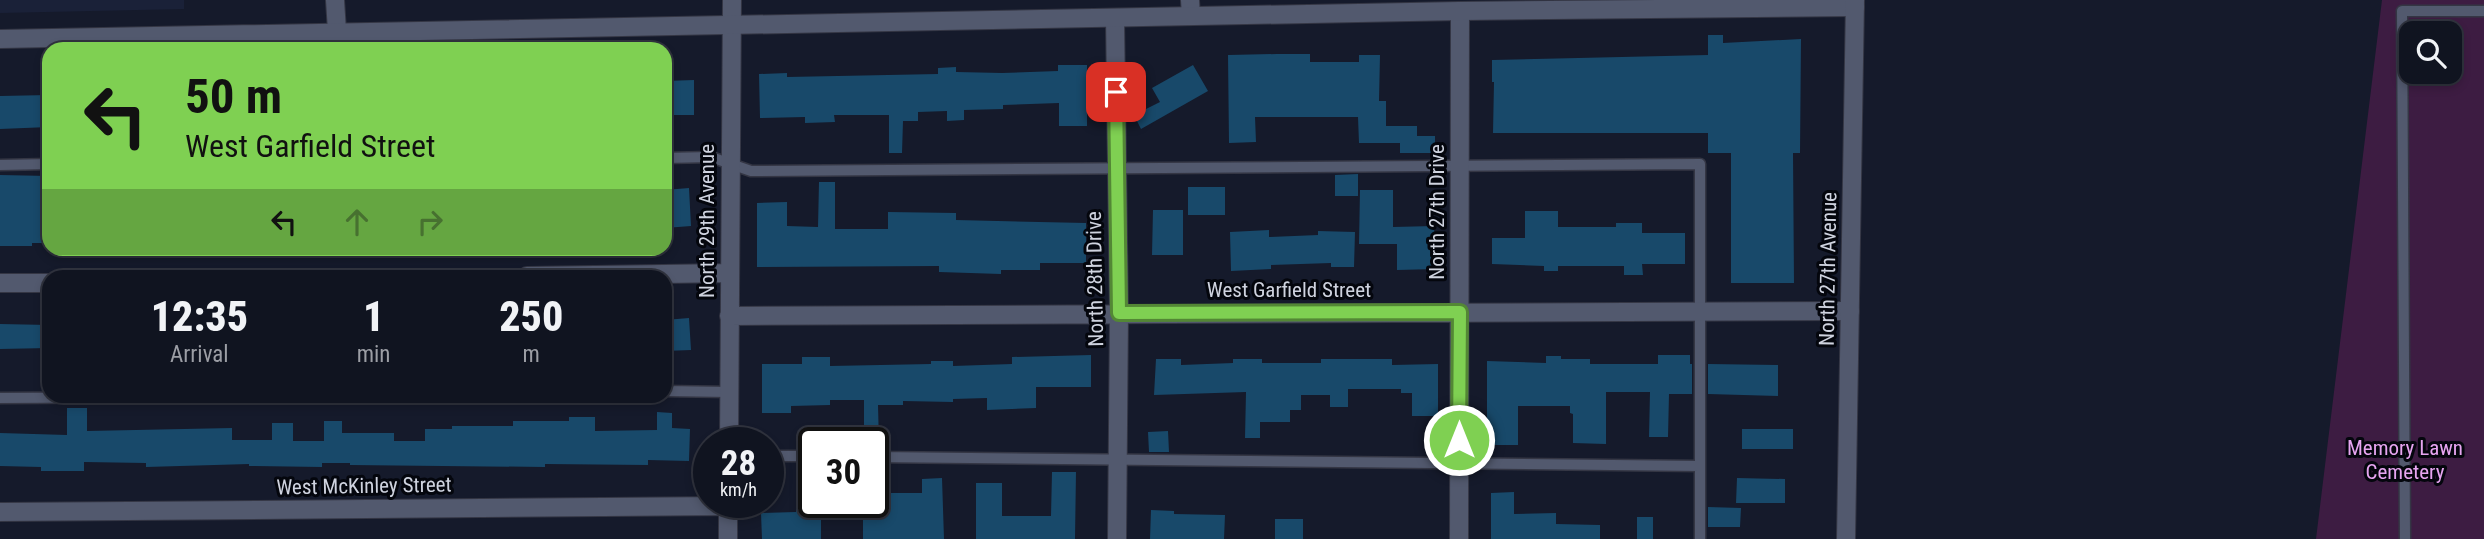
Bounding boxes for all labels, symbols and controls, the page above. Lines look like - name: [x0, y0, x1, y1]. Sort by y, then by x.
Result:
- map controls: [2399, 21, 2462, 84]
- button: search: [2399, 21, 2462, 84]
- pin: [1086, 62, 1146, 122]
- text: 50 m: [185, 68, 282, 125]
- icon: left: [70, 70, 161, 161]
- icon: arrive: [1097, 73, 1135, 111]
- text: West Garfield Street: [185, 127, 436, 165]
- street label: North 29th Avenue: [695, 144, 719, 298]
- street label: North 27th Drive: [1425, 144, 1449, 280]
- street label: North 27th Avenue: [1815, 192, 1841, 346]
- icon: left: [265, 203, 303, 241]
- icon: ahead: [338, 203, 376, 241]
- icon: right: [411, 203, 449, 241]
- street label: North 28th Drive: [1082, 211, 1108, 347]
- street label: West Garfield Street: [1207, 278, 1371, 302]
- text: 12:35: [151, 292, 248, 341]
- text: 1: [363, 292, 384, 341]
- text: 250: [499, 292, 563, 341]
- text: Arrival: [170, 341, 229, 368]
- text: min: [357, 341, 390, 368]
- text: m: [523, 341, 540, 368]
- position arrow: [1422, 403, 1496, 477]
- speed limit sign: 30: [798, 427, 889, 518]
- park label: Memory Lawn Cemetery: [2347, 436, 2463, 484]
- text: 28: [721, 443, 756, 484]
- street label: West McKinley Street: [276, 472, 452, 500]
- text: km/h: [720, 479, 757, 500]

